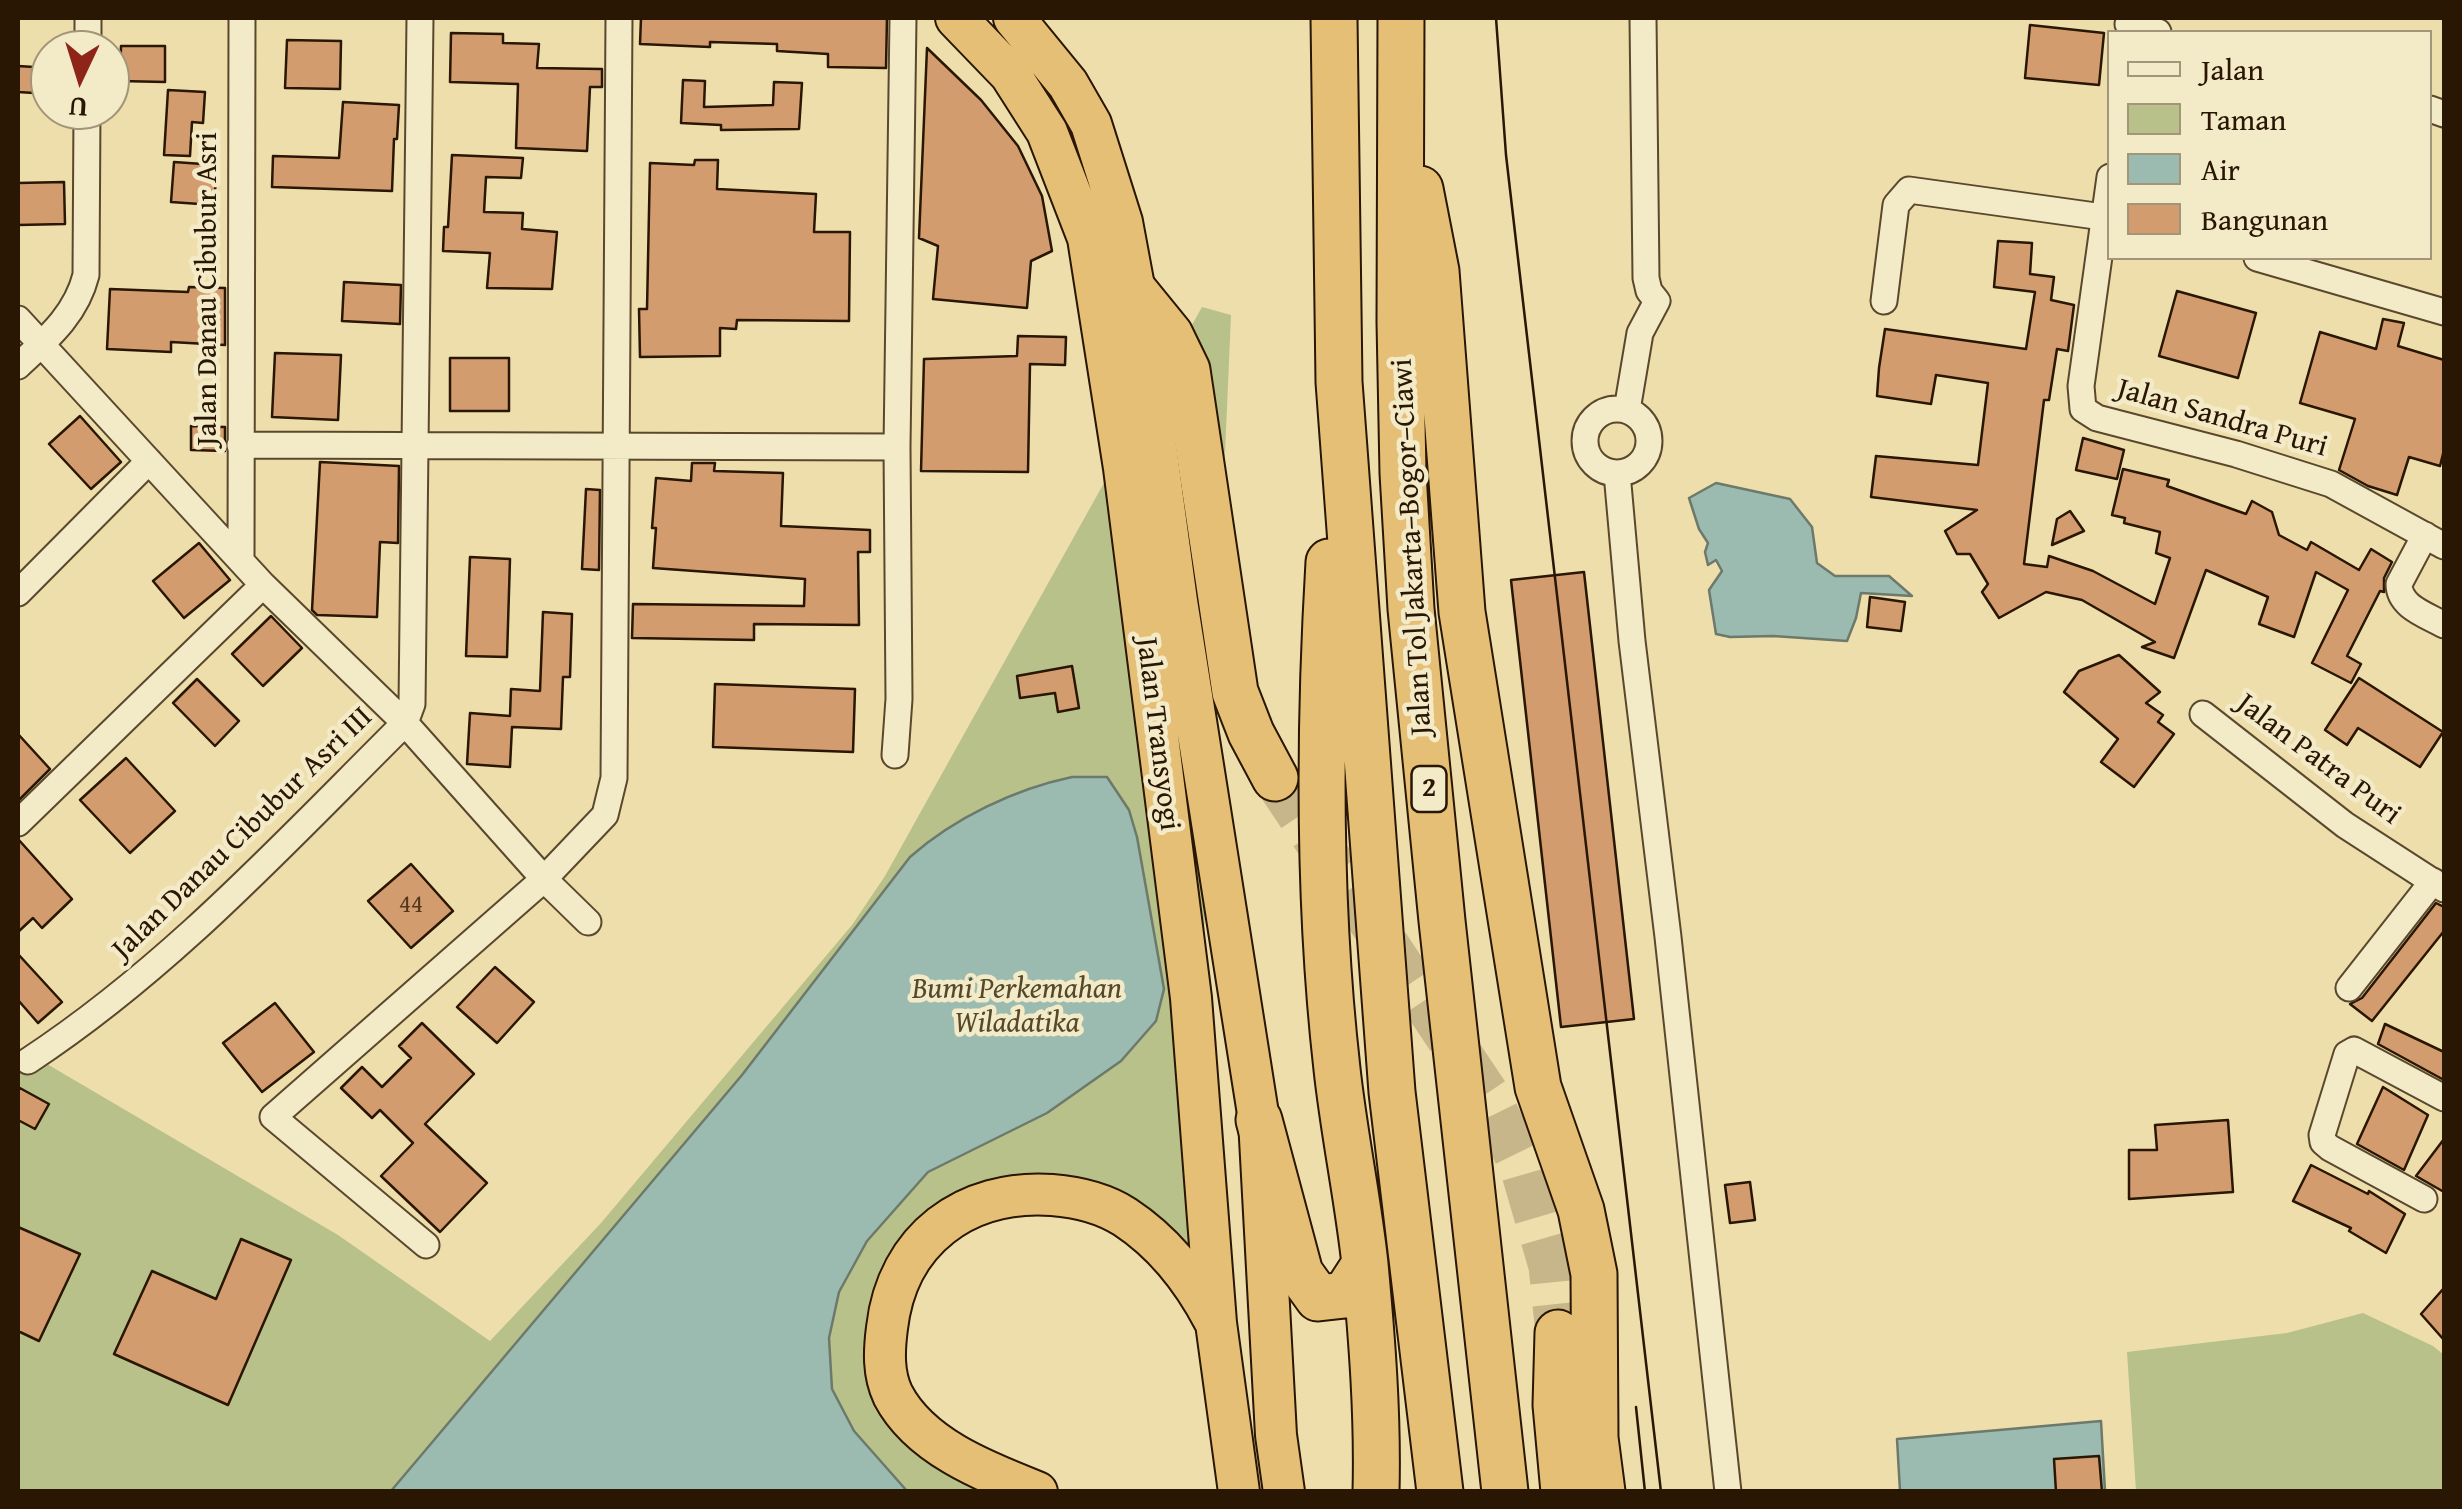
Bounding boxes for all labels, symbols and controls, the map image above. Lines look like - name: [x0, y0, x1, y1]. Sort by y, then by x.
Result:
- north arrow: [30, 30, 130, 130]
- legend: [2107, 30, 2432, 260]
- text: Jalan: [2201, 47, 2264, 91]
- text: U: [67, 87, 89, 130]
- text: Taman: [2201, 97, 2286, 141]
- street label: Jalan Danau Cibubur Asri: [190, 132, 226, 446]
- text: Air: [2201, 147, 2240, 191]
- text: Bangunan: [2201, 197, 2328, 241]
- street label: Jalan Tol Jakarta–Bogor–Ciawi: [1385, 358, 1441, 736]
- street label: Jalan Sandra Puri: [2113, 372, 2331, 466]
- street label: Jalan Transyogi: [1127, 635, 1187, 833]
- street label: Jalan Patra Puri: [2229, 686, 2407, 834]
- street label: Jalan Danau Cibubur Asri III: [105, 700, 381, 968]
- road number: 2: [1412, 766, 1446, 812]
- house number: 44: [399, 891, 423, 921]
- park label: Bumi Perkemahan Wiladatika: [912, 972, 1122, 1042]

